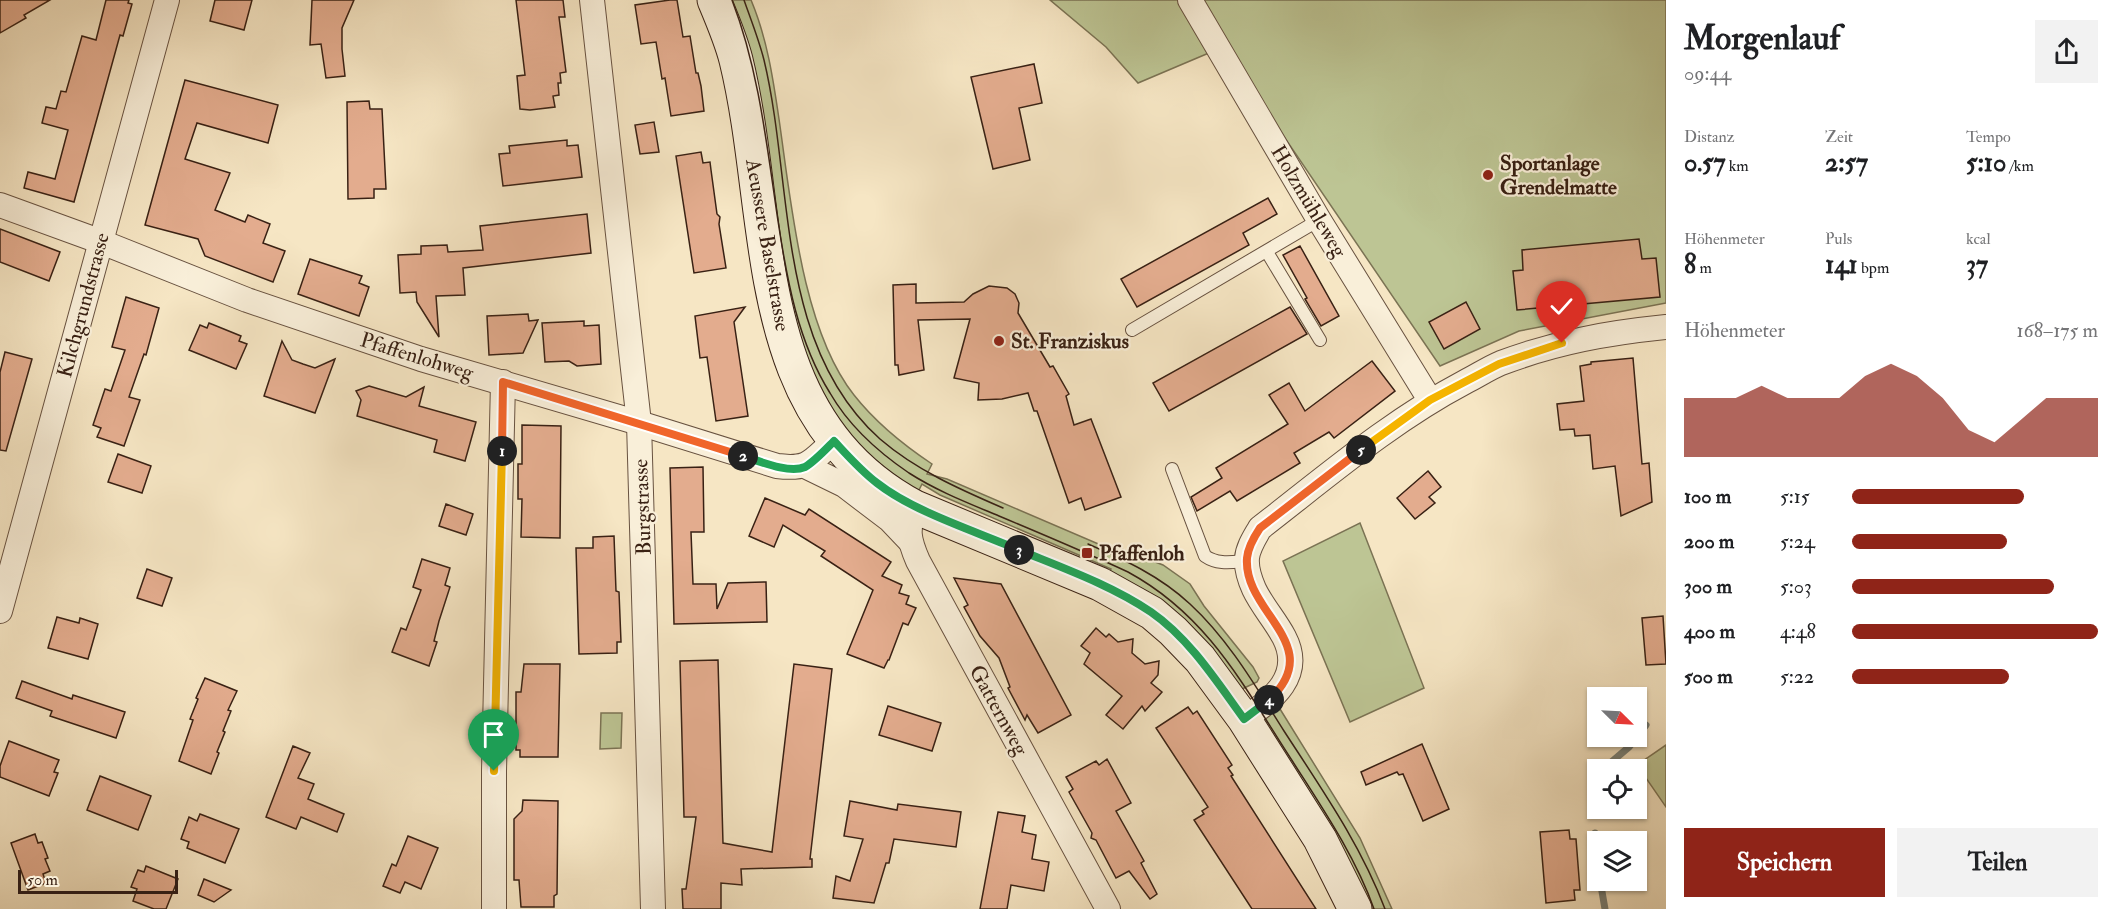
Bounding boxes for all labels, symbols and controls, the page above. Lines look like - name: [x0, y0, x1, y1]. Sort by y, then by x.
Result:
- text: Morgenlauf: [1684, 18, 1840, 59]
- button: share: [2035, 20, 2098, 83]
- text: 09:44: [1684, 61, 1731, 86]
- text: Distanz: [1684, 127, 1735, 147]
- text: Zeit: [1825, 127, 1853, 147]
- text: Tempo: [1966, 127, 2011, 147]
- street label: Holzmühleweg: [1264, 140, 1353, 263]
- text: 0.57: [1684, 147, 1725, 179]
- text: 2:57: [1825, 147, 1868, 179]
- text: 5:10: [1966, 147, 2006, 179]
- place label: Sportanlage Grendelmatte: [1500, 150, 1617, 201]
- street label: Aeussere Baselstrasse: [739, 156, 796, 334]
- text: km: [1725, 156, 1749, 176]
- text: /km: [2006, 156, 2034, 176]
- marker: Sportanlage Grendelmatte: [1481, 168, 1495, 182]
- text: Höhenmeter: [1684, 229, 1765, 249]
- text: Puls: [1825, 229, 1852, 249]
- text: kcal: [1966, 229, 1991, 249]
- street label: Kilchgrundstrasse: [51, 230, 116, 380]
- text: 8: [1684, 249, 1696, 281]
- text: 141: [1825, 249, 1858, 281]
- text: 37: [1966, 249, 1988, 281]
- text: m: [1696, 258, 1712, 278]
- text: bpm: [1858, 258, 1889, 278]
- pin: [1536, 281, 1587, 343]
- icon: check: [1545, 290, 1578, 323]
- text: Höhenmeter: [1684, 318, 1785, 343]
- text: 168–175 m: [2017, 318, 2098, 343]
- street label: Pfaffenlohweg: [357, 326, 477, 387]
- place label: St. Franziskus: [1011, 328, 1129, 355]
- marker: St. Franziskus: [992, 334, 1006, 348]
- pin: 5: [1346, 435, 1376, 465]
- pin: 1: [487, 436, 517, 466]
- text: 5: [1357, 440, 1365, 460]
- text: 1: [499, 441, 505, 461]
- pin: 2: [728, 441, 758, 471]
- text: 2: [739, 446, 747, 466]
- street label: Burgstrasse: [627, 458, 658, 556]
- text: 100 m: [1684, 484, 1731, 509]
- text: 5:15: [1780, 484, 1810, 509]
- text: 200 m: [1684, 529, 1734, 554]
- text: 5:24: [1780, 529, 1815, 554]
- pin: 3: [1004, 535, 1034, 565]
- text: 3: [1016, 540, 1022, 560]
- place label: Pfaffenloh: [1099, 540, 1185, 567]
- marker: Pfaffenloh: [1080, 546, 1094, 560]
- text: 300 m: [1684, 574, 1732, 599]
- text: 5:03: [1780, 574, 1812, 599]
- text: 400 m: [1684, 619, 1735, 644]
- text: 4:48: [1780, 619, 1816, 644]
- street label: Gatternweg: [963, 660, 1035, 761]
- text: 500 m: [1684, 664, 1733, 689]
- text: 5:22: [1780, 664, 1814, 689]
- pin: 4: [1254, 685, 1284, 715]
- north arrow: [1587, 687, 1647, 747]
- map controls: [1587, 687, 1647, 891]
- text: 4: [1265, 690, 1273, 710]
- pin: [468, 709, 519, 771]
- icon: arrive: [477, 718, 510, 751]
- button: locate: [1587, 759, 1647, 819]
- button: Speichern: [1684, 828, 1885, 897]
- button: Teilen: [1897, 828, 2098, 897]
- button: layers: [1587, 831, 1647, 891]
- scale bar: [18, 867, 178, 894]
- text: 50 m: [27, 870, 58, 890]

